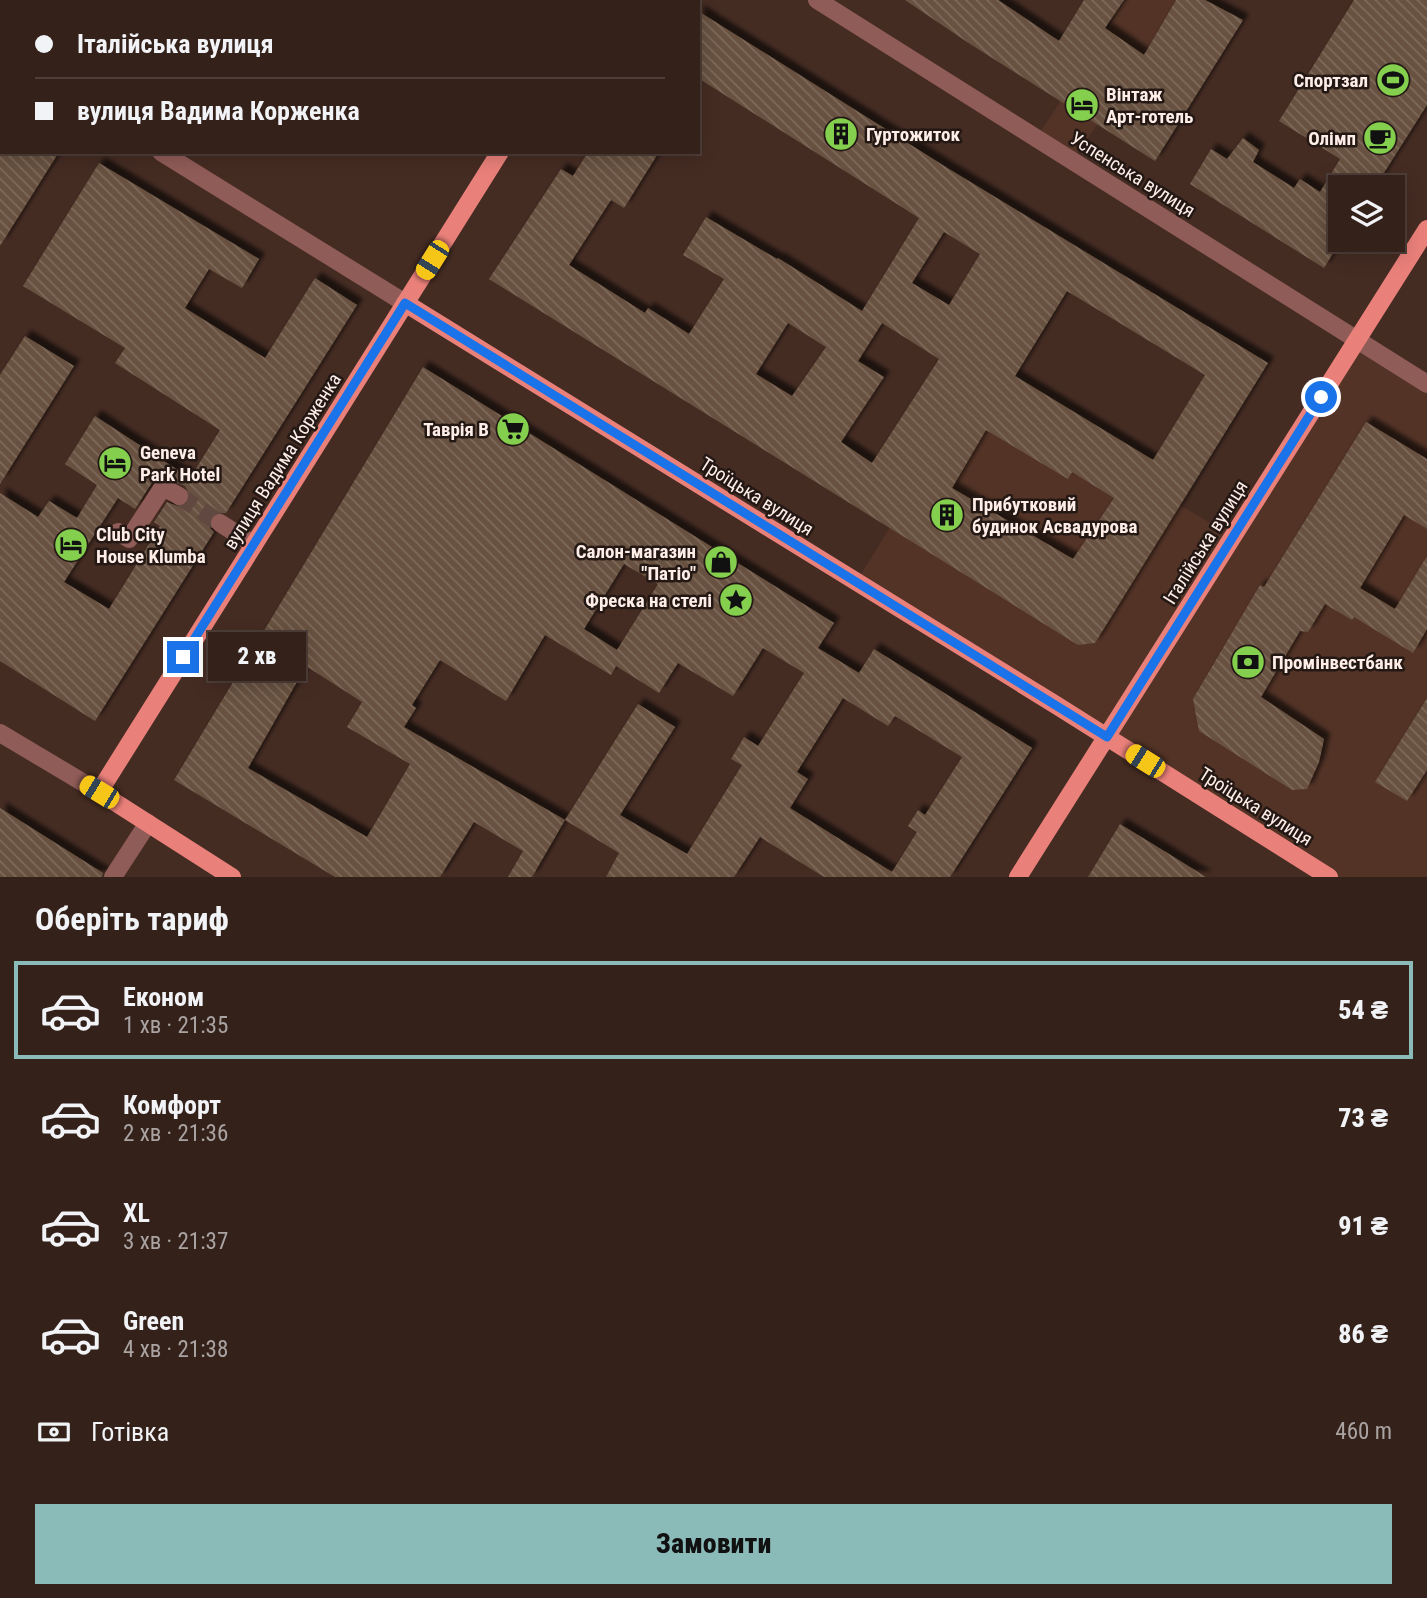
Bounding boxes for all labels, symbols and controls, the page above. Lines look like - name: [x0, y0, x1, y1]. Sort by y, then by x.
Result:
- text: Італійська вулиця: [77, 29, 274, 59]
- sports icon: Спортзал: [1374, 61, 1412, 99]
- place label: Спортзал: [1294, 69, 1368, 92]
- place label: Вінтаж Арт-готель: [1106, 83, 1193, 128]
- hotel icon: Вінтаж Арт-готель: [1063, 86, 1101, 124]
- text: вулиця Вадима Корженка: [77, 96, 360, 126]
- building icon: Гуртожиток: [822, 115, 860, 153]
- cafe icon: Олімп: [1361, 119, 1399, 157]
- place label: Гуртожиток: [866, 123, 960, 146]
- street label: Успенська вулиця: [1066, 127, 1199, 222]
- place label: Олімп: [1308, 127, 1356, 150]
- map controls: [1328, 175, 1405, 252]
- button: layers: [1328, 175, 1405, 252]
- car: [412, 237, 453, 283]
- street label: вулиця Вадима Корженка: [219, 369, 346, 554]
- route start: [1305, 381, 1337, 413]
- supermarket icon: Таврія В: [494, 410, 532, 448]
- place label: Таврія В: [423, 418, 489, 441]
- place label: Geneva Park Hotel: [140, 441, 220, 486]
- hotel icon: Geneva Park Hotel: [96, 444, 134, 482]
- street label: Троїцька вулиця: [696, 452, 818, 540]
- street label: Італійська вулиця: [1158, 476, 1253, 608]
- place label: Прибутковий будинок Асвадурова: [972, 493, 1137, 538]
- building icon: Прибутковий будинок Асвадурова: [928, 496, 966, 534]
- place label: Club City House Klumba: [96, 523, 206, 568]
- hotel icon: Club City House Klumba: [52, 526, 90, 564]
- place label: Салон-магазин "Патіо": [576, 540, 696, 585]
- shop icon: Салон-магазин "Патіо": [702, 543, 740, 581]
- place icon: Фреска на стелі: [717, 581, 755, 619]
- place label: Фреска на стелі: [585, 589, 712, 612]
- callout: 2 хв: [208, 632, 306, 682]
- route end: [167, 641, 199, 673]
- text: 2 хв: [238, 643, 276, 670]
- bank icon: Промінвестбанк: [1229, 643, 1267, 681]
- place label: Промінвестбанк: [1272, 651, 1403, 674]
- car: [1122, 741, 1169, 781]
- street label: Троїцька вулиця: [1195, 762, 1317, 850]
- car: [76, 772, 123, 812]
- text: Оберіть тариф: [35, 900, 229, 938]
- icon: car: [39, 979, 102, 1042]
- text: Економ: [123, 982, 204, 1012]
- text: 54 ₴: [1338, 995, 1388, 1025]
- text: 1 хв · 21:35: [123, 1012, 228, 1039]
- icon: car: [39, 1087, 102, 1150]
- text: Комфорт: [123, 1090, 221, 1120]
- text: 73 ₴: [1338, 1103, 1388, 1133]
- text: 2 хв · 21:36: [123, 1120, 228, 1147]
- icon: car: [39, 1195, 102, 1258]
- text: XL: [123, 1198, 150, 1228]
- text: 91 ₴: [1338, 1211, 1388, 1241]
- text: 3 хв · 21:37: [123, 1228, 228, 1255]
- icon: car: [39, 1303, 102, 1366]
- text: Green: [123, 1306, 184, 1336]
- text: 86 ₴: [1338, 1319, 1388, 1349]
- text: 4 хв · 21:38: [123, 1336, 228, 1363]
- icon: cash: [35, 1413, 73, 1451]
- text: Готівка: [91, 1417, 169, 1447]
- text: 460 m: [1335, 1418, 1392, 1445]
- button: Замовити: [35, 1504, 1392, 1584]

